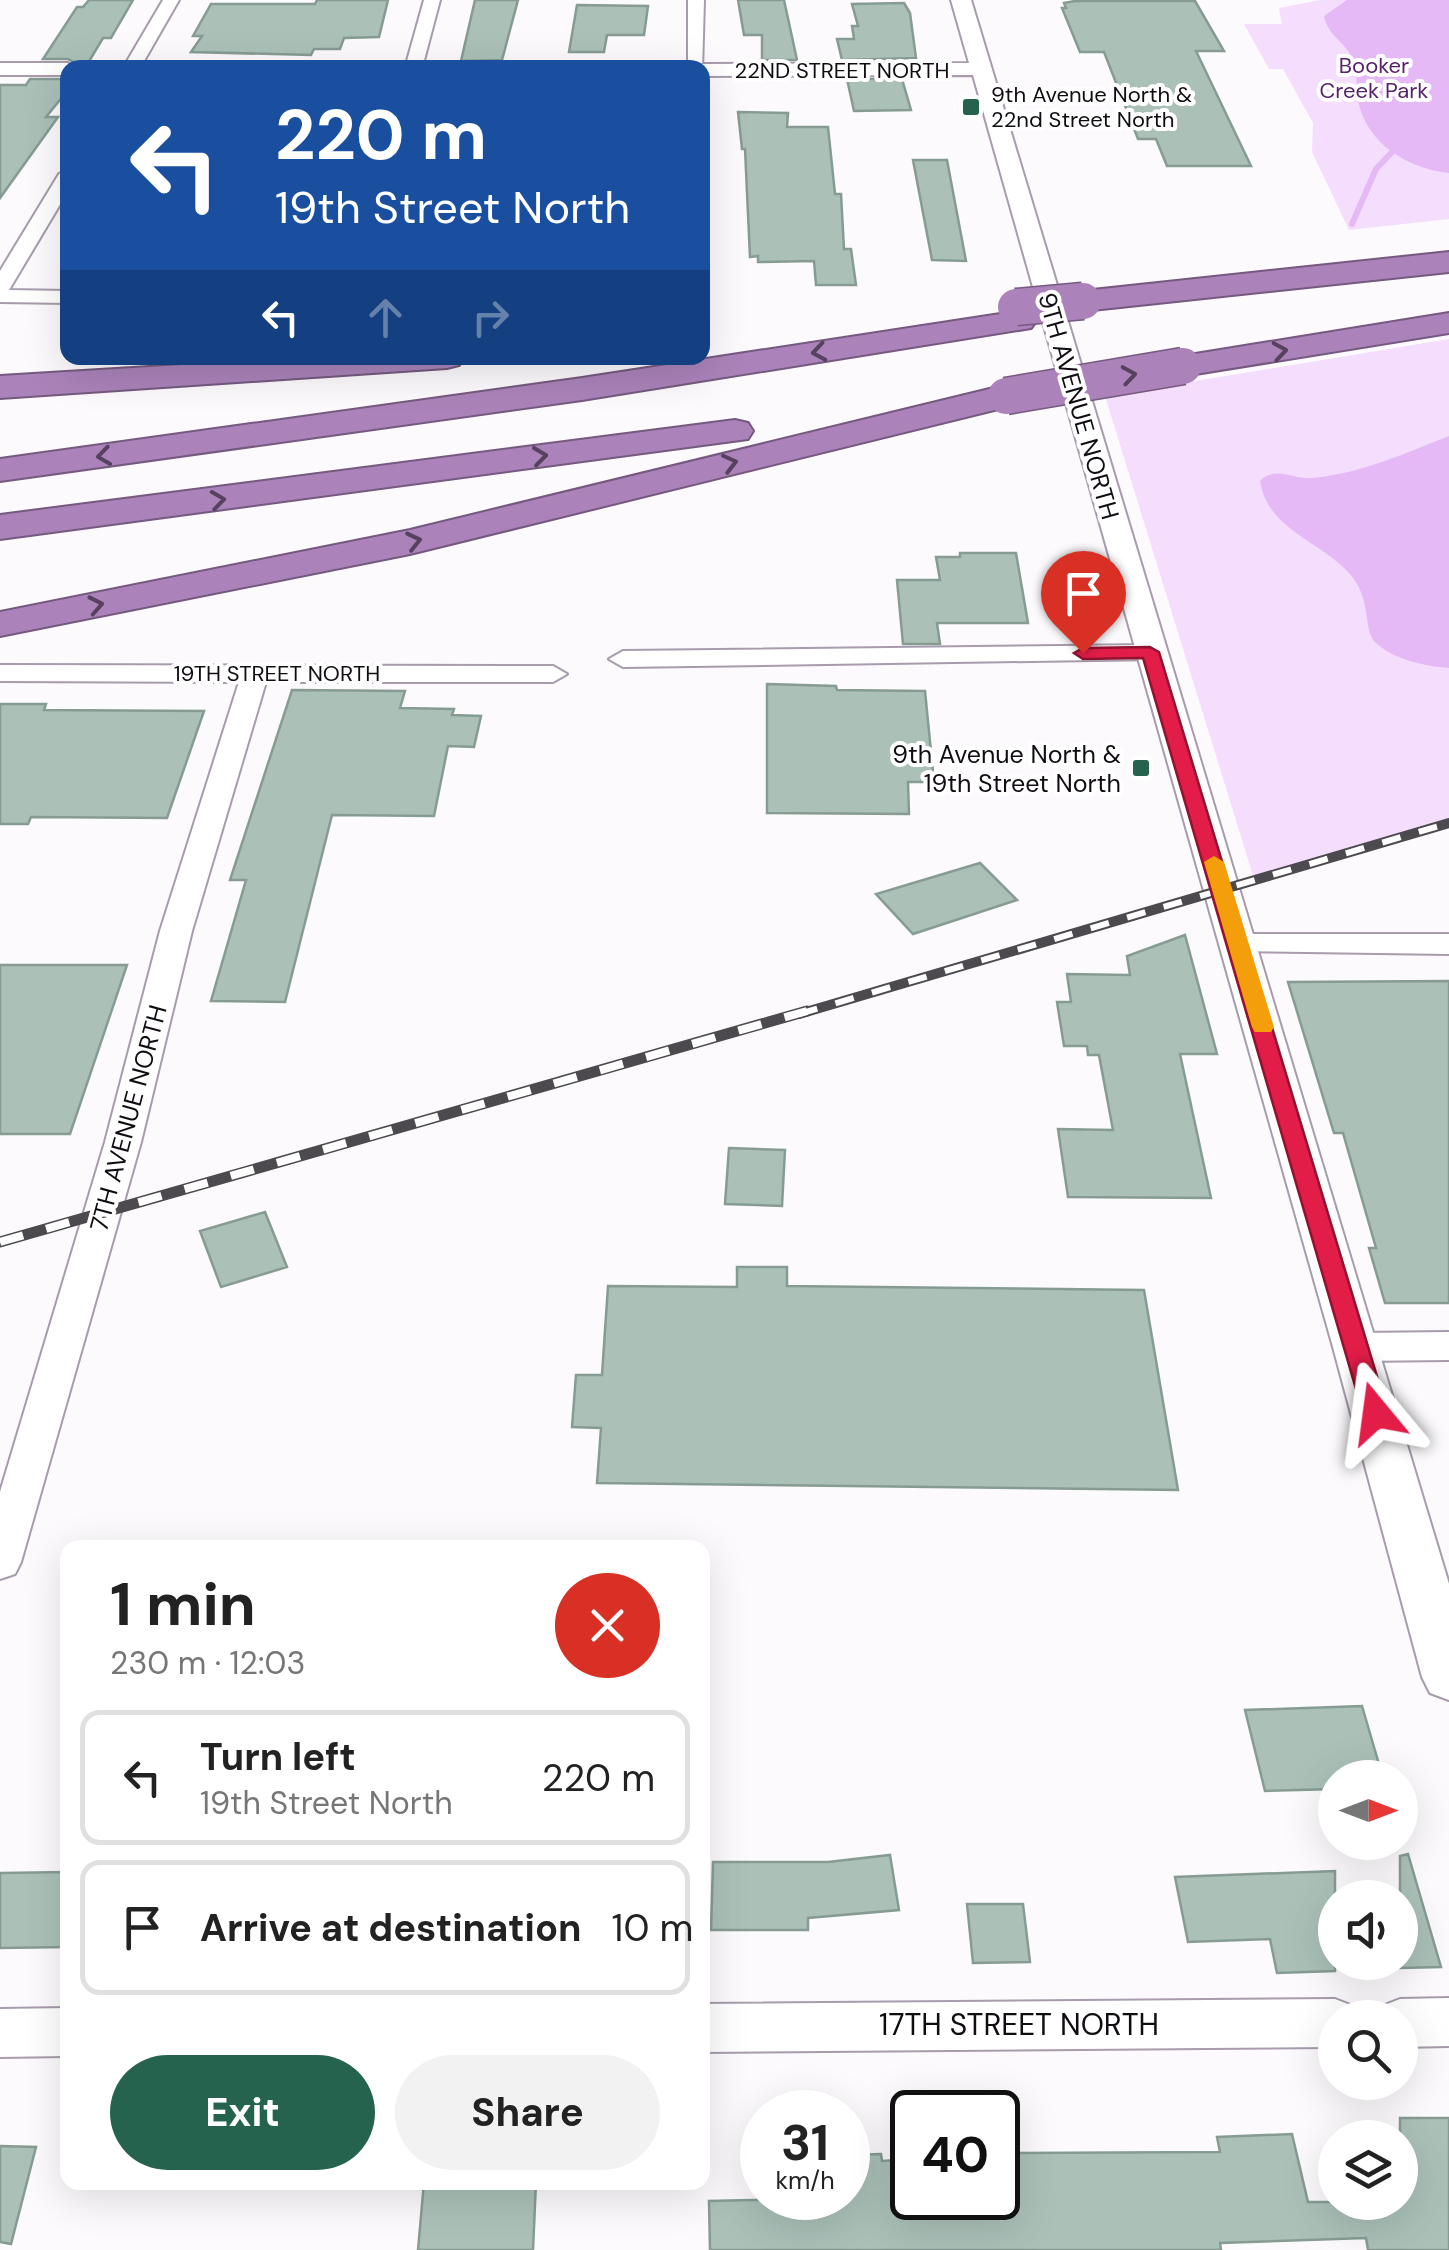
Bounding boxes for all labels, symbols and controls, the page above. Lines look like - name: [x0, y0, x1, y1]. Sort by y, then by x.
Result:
- park label: Booker Creek Park: [1320, 51, 1428, 105]
- street label: 22ND STREET NORTH: [734, 56, 950, 85]
- place label: 9th Avenue North & 22nd Street North: [991, 80, 1192, 134]
- text: 220 m: [275, 90, 487, 181]
- marker: 9th Avenue North & 22nd Street North: [960, 96, 982, 118]
- icon: left: [110, 100, 240, 230]
- text: 19th Street North: [275, 178, 630, 237]
- street label: 9TH AVENUE NORTH: [1030, 289, 1127, 523]
- icon: left: [253, 290, 308, 345]
- icon: ahead: [358, 290, 413, 345]
- icon: right: [463, 290, 518, 345]
- one-way arrow: [811, 341, 828, 362]
- one-way arrow: [1271, 341, 1288, 362]
- one-way arrow: [1121, 365, 1137, 386]
- one-way arrow: [95, 444, 112, 465]
- one-way arrow: [532, 447, 549, 468]
- one-way arrow: [721, 454, 738, 475]
- one-way arrow: [210, 490, 226, 511]
- one-way arrow: [405, 532, 422, 553]
- pin: [1041, 551, 1126, 654]
- icon: arrive: [1056, 566, 1111, 621]
- one-way arrow: [87, 595, 104, 616]
- street label: 19TH STREET NORTH: [174, 659, 380, 688]
- place label: 9th Avenue North & 19th Street North: [892, 738, 1121, 800]
- marker: 9th Avenue North & 19th Street North: [1130, 757, 1152, 779]
- street label: 7TH AVENUE NORTH: [82, 1001, 175, 1235]
- position arrow: [1324, 1361, 1428, 1465]
- text: 1 min: [110, 1565, 256, 1644]
- button: close: [555, 1573, 660, 1678]
- text: 230 m · 12:03: [110, 1642, 305, 1684]
- text: Turn left: [200, 1732, 356, 1782]
- icon: left: [115, 1750, 170, 1805]
- text: 220 m: [542, 1753, 655, 1803]
- north arrow: [1318, 1760, 1418, 1860]
- map controls: [1318, 1760, 1418, 2220]
- text: 19th Street North: [200, 1782, 453, 1824]
- button: sound: [1318, 1880, 1418, 1980]
- icon: arrive: [115, 1900, 170, 1955]
- text: Arrive at destination: [200, 1903, 582, 1953]
- text: 10 m: [612, 1903, 693, 1953]
- button: search: [1318, 2000, 1418, 2100]
- street label: 17TH STREET NORTH: [879, 2005, 1159, 2044]
- button: Exit: [110, 2055, 375, 2170]
- button: Share: [395, 2055, 660, 2170]
- speed limit sign: 40: [890, 2090, 1020, 2220]
- text: 31: [781, 2110, 829, 2176]
- button: layers: [1318, 2120, 1418, 2220]
- text: km/h: [775, 2164, 835, 2197]

